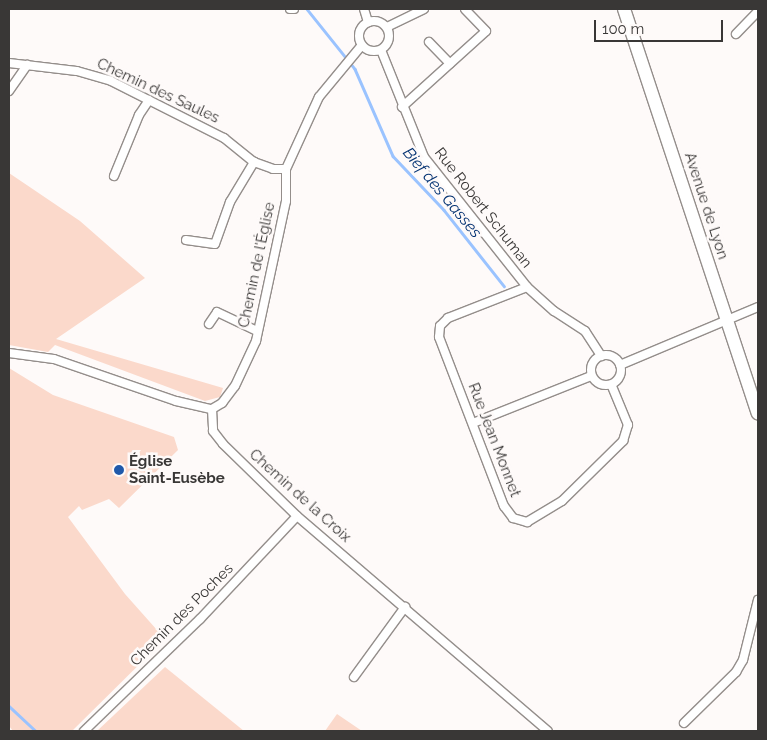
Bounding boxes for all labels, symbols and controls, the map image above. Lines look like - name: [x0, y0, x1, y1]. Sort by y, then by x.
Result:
- scale bar: [597, 10, 726, 42]
- text: 100 m: [602, 20, 644, 38]
- street label: Chemin des Saules: [94, 55, 222, 127]
- water label: Bief des Gasses: [398, 144, 486, 242]
- street label: Rue Robert Schuman: [430, 144, 536, 272]
- street label: Avenue de Lyon: [680, 150, 732, 262]
- street label: Chemin de l'Église: [235, 201, 279, 329]
- street label: Rue Jean Monnet: [464, 380, 524, 500]
- street label: Chemin de la Croix: [245, 446, 355, 546]
- place label: Église Saint-Eusèbe: [129, 452, 225, 487]
- marker: Église Saint-Eusèbe: [113, 464, 125, 476]
- street label: Chemin des Poches: [127, 560, 237, 670]

